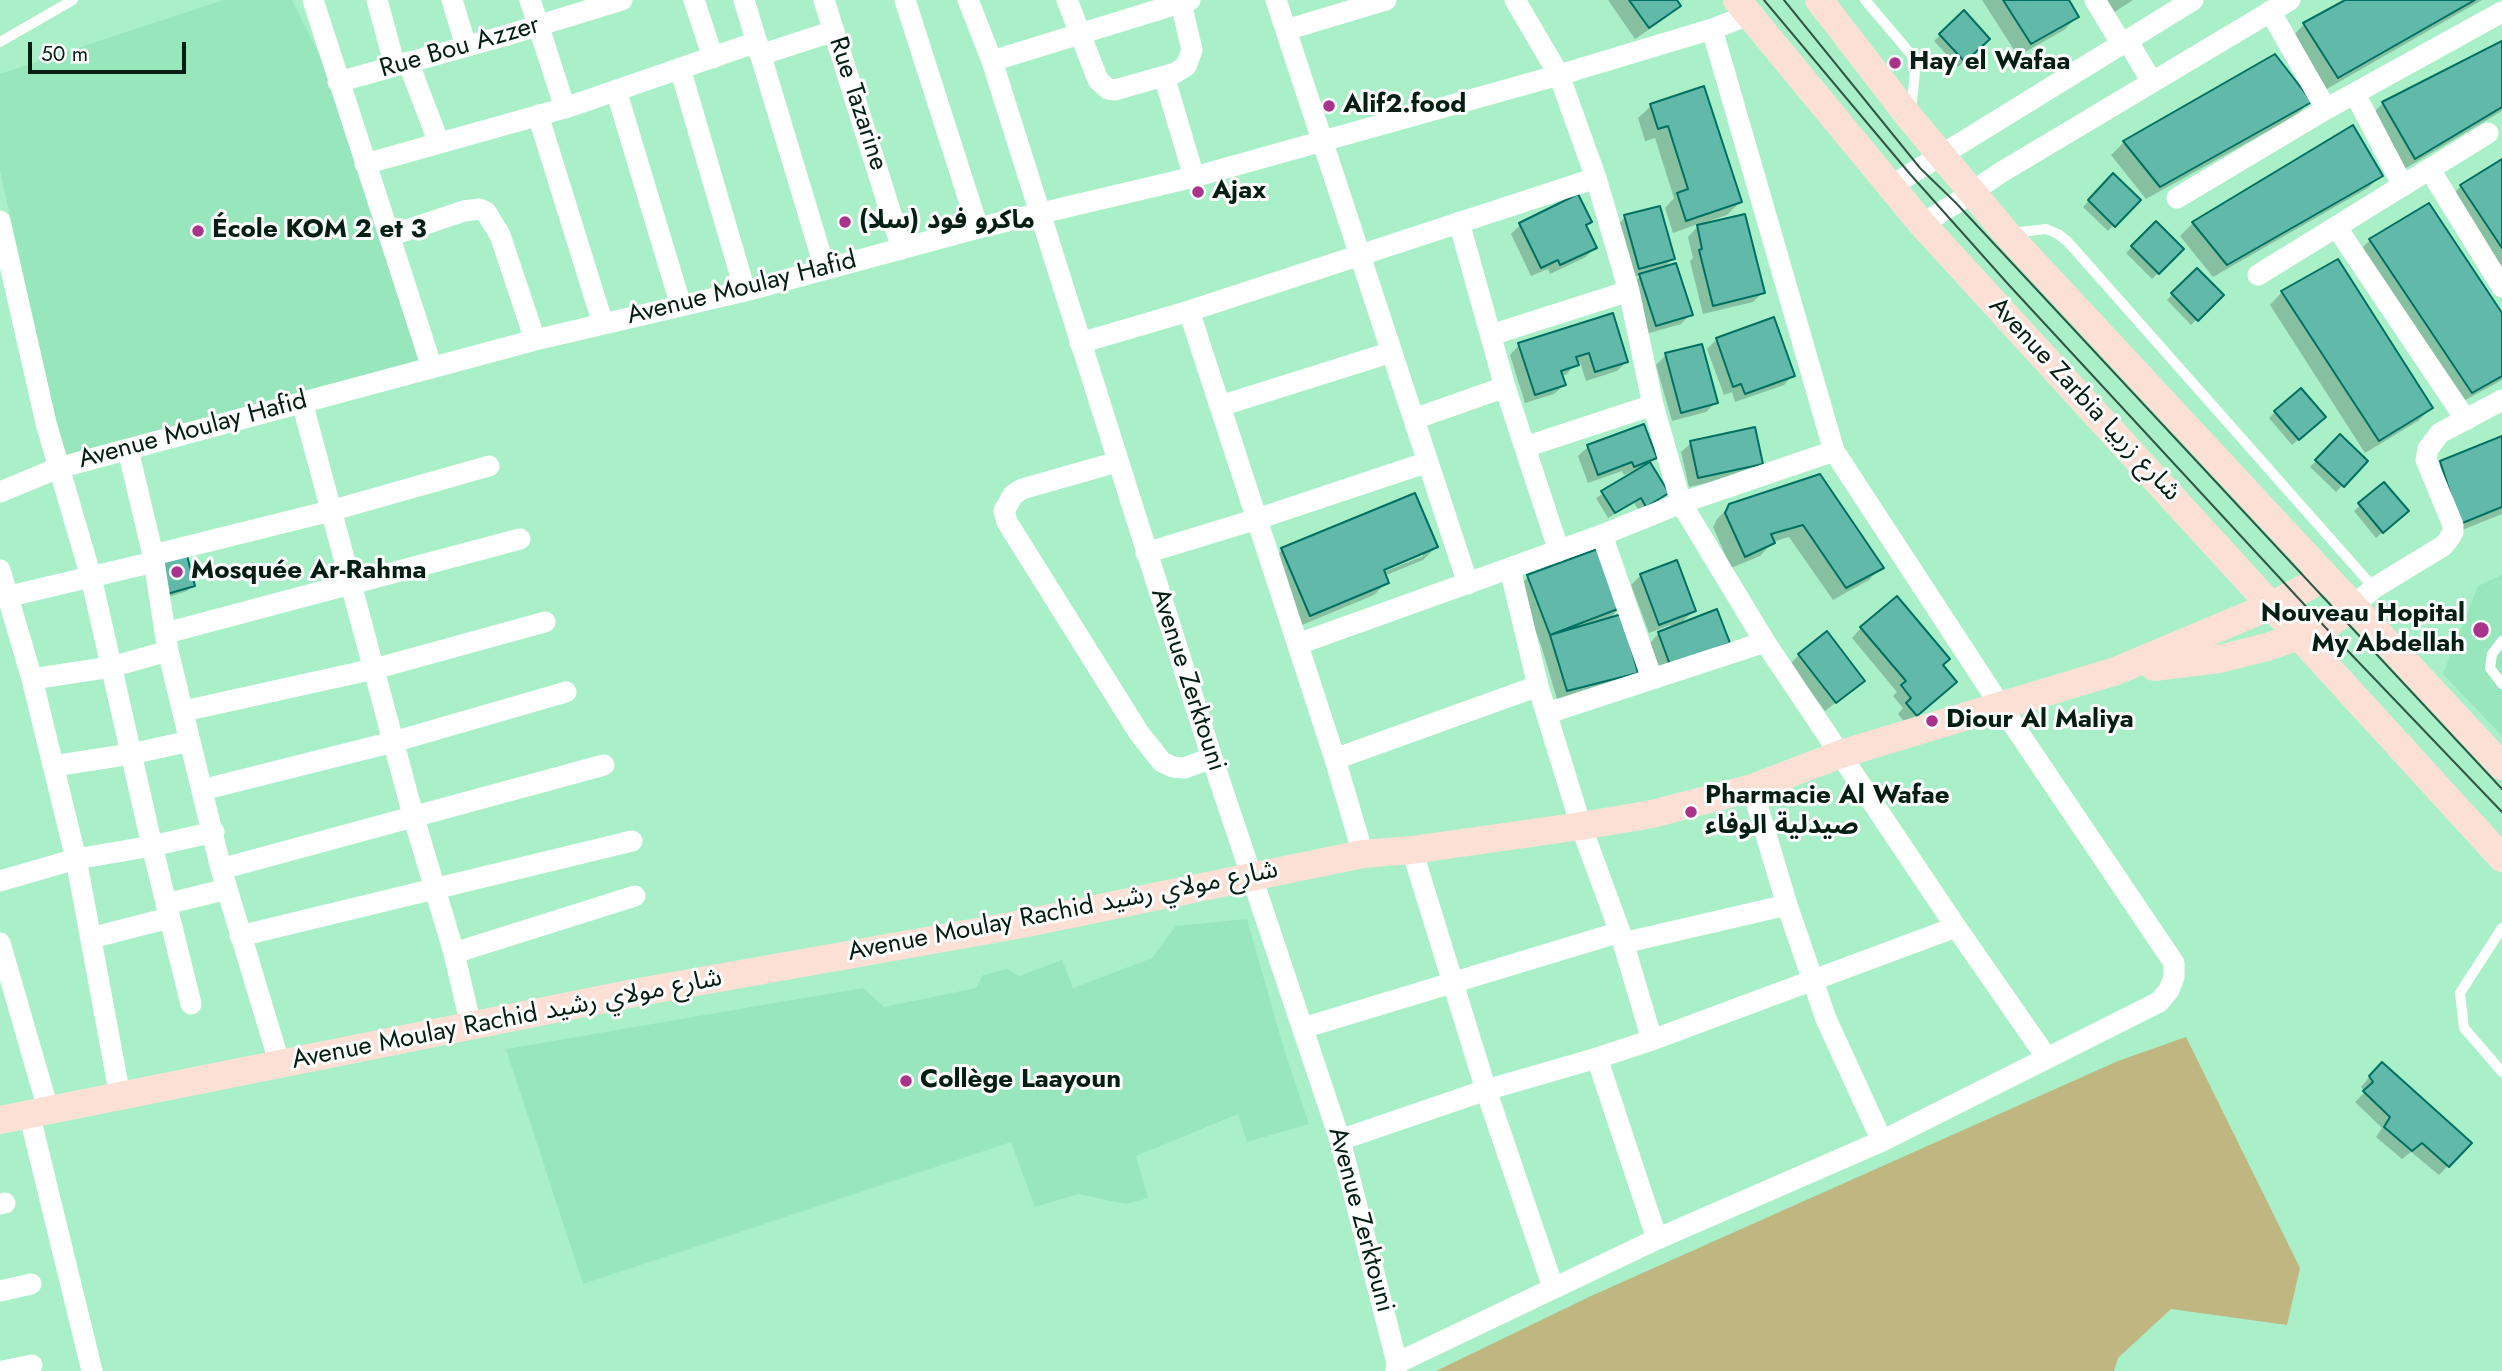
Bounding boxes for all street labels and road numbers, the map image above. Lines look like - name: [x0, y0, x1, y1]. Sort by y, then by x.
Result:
- street label: Rue Bou Azzer: [377, 10, 543, 86]
- street label: Rue Tazarine: [821, 33, 893, 175]
- street label: Avenue Moulay Hafid: [624, 245, 860, 333]
- street label: Avenue Zarbia شارع زربيا: [1981, 292, 2187, 508]
- street label: Avenue Moulay Hafid: [75, 385, 311, 477]
- street label: Avenue Zerktouni: [1143, 585, 1231, 775]
- street label: Avenue Moulay Rachid شارع مولاي رشيد: [845, 855, 1281, 969]
- street label: Avenue Moulay Rachid شارع مولاي رشيد: [289, 963, 725, 1077]
- street label: Avenue Zerktouni: [1320, 1124, 1400, 1316]

